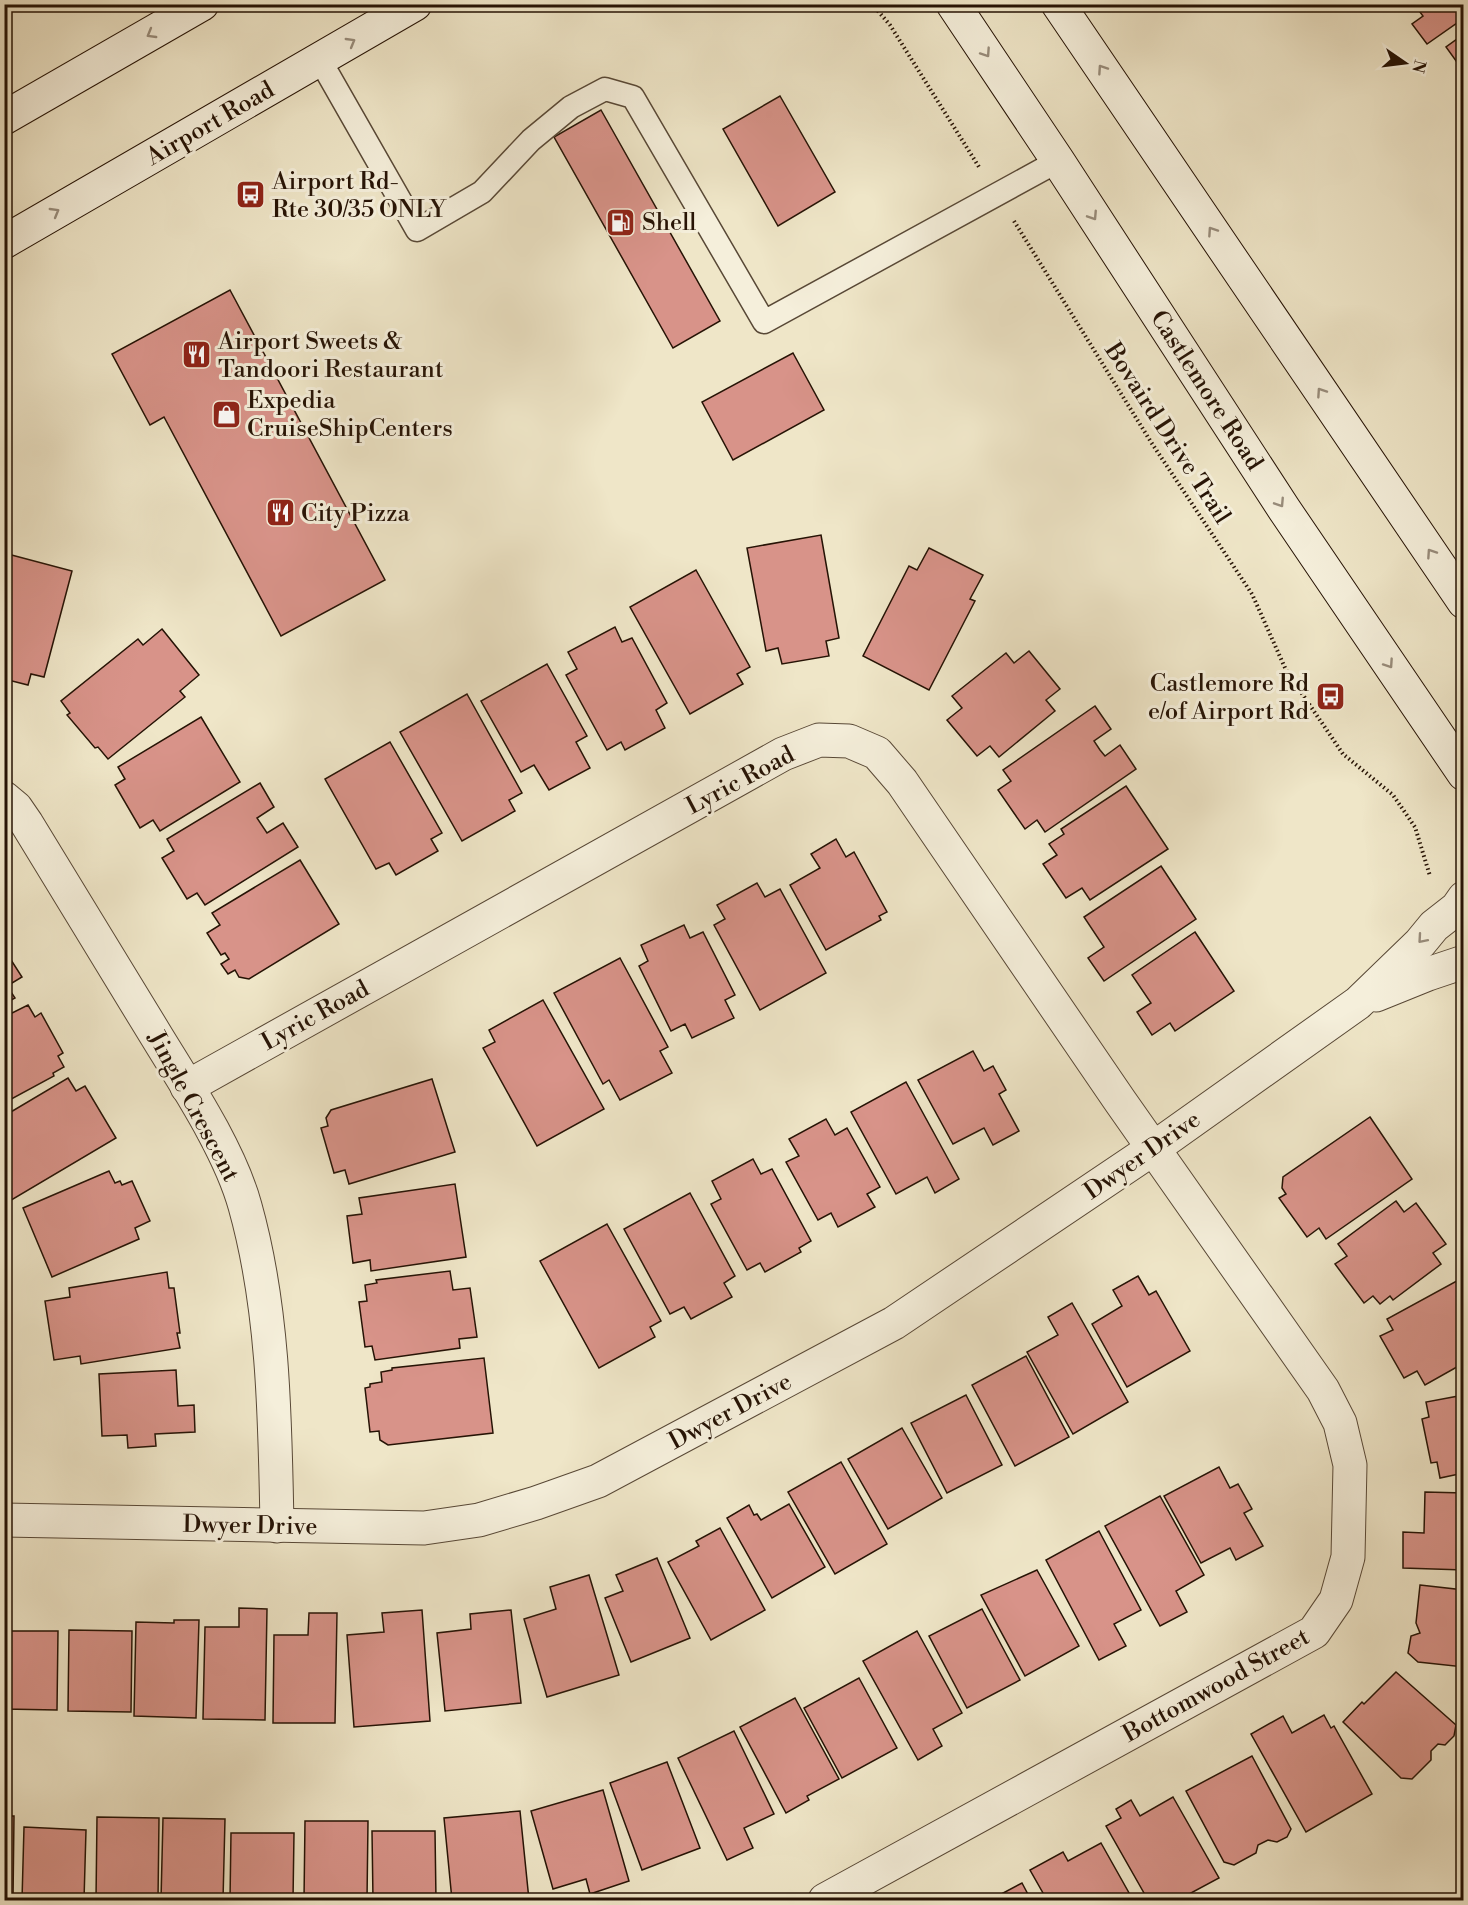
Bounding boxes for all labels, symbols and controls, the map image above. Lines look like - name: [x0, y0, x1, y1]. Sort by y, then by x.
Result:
- one-way arrow: [147, 26, 157, 38]
- north arrow: [1375, 33, 1435, 93]
- one-way arrow: [345, 37, 355, 49]
- one-way arrow: [979, 46, 990, 57]
- text: N: [1407, 58, 1430, 75]
- one-way arrow: [1098, 65, 1109, 76]
- street label: Airport Road: [140, 75, 280, 173]
- place label: Airport Rd- Rte 30/35 ONLY: [271, 167, 447, 225]
- bus stop icon: Airport Rd- Rte 30/35 ONLY: [235, 179, 267, 211]
- fuel station icon: Shell: [605, 206, 637, 238]
- one-way arrow: [49, 208, 59, 220]
- place label: Shell: [642, 208, 696, 238]
- one-way arrow: [1086, 209, 1097, 220]
- one-way arrow: [1208, 226, 1219, 237]
- street label: Castlemore Road: [1143, 305, 1269, 476]
- place label: Airport Sweets & Tandoori Restaurant: [217, 327, 444, 385]
- street label: Bovaird Drive Trail: [1097, 337, 1237, 530]
- restaurant icon: Airport Sweets & Tandoori Restaurant: [181, 339, 213, 371]
- place label: Expedia CruiseShipCenters: [247, 386, 453, 444]
- one-way arrow: [1317, 388, 1328, 399]
- shop icon: Expedia CruiseShipCenters: [210, 398, 242, 430]
- one-way arrow: [1273, 496, 1284, 507]
- restaurant icon: City Pizza: [264, 497, 296, 529]
- place label: City Pizza: [301, 499, 411, 529]
- one-way arrow: [1427, 549, 1438, 560]
- one-way arrow: [1382, 657, 1393, 668]
- place label: Castlemore Rd e/of Airport Rd: [1148, 669, 1309, 727]
- bus stop icon: Castlemore Rd e/of Airport Rd: [1314, 681, 1346, 713]
- street label: Lyric Road: [681, 740, 800, 822]
- one-way arrow: [1419, 933, 1430, 944]
- street label: Lyric Road: [256, 974, 375, 1058]
- street label: Jingle Crescent: [140, 1025, 246, 1187]
- street label: Dwyer Drive: [1079, 1105, 1206, 1207]
- street label: Dwyer Drive: [664, 1367, 797, 1457]
- street label: Dwyer Drive: [182, 1510, 318, 1542]
- street label: Bottomwood Street: [1117, 1622, 1315, 1750]

